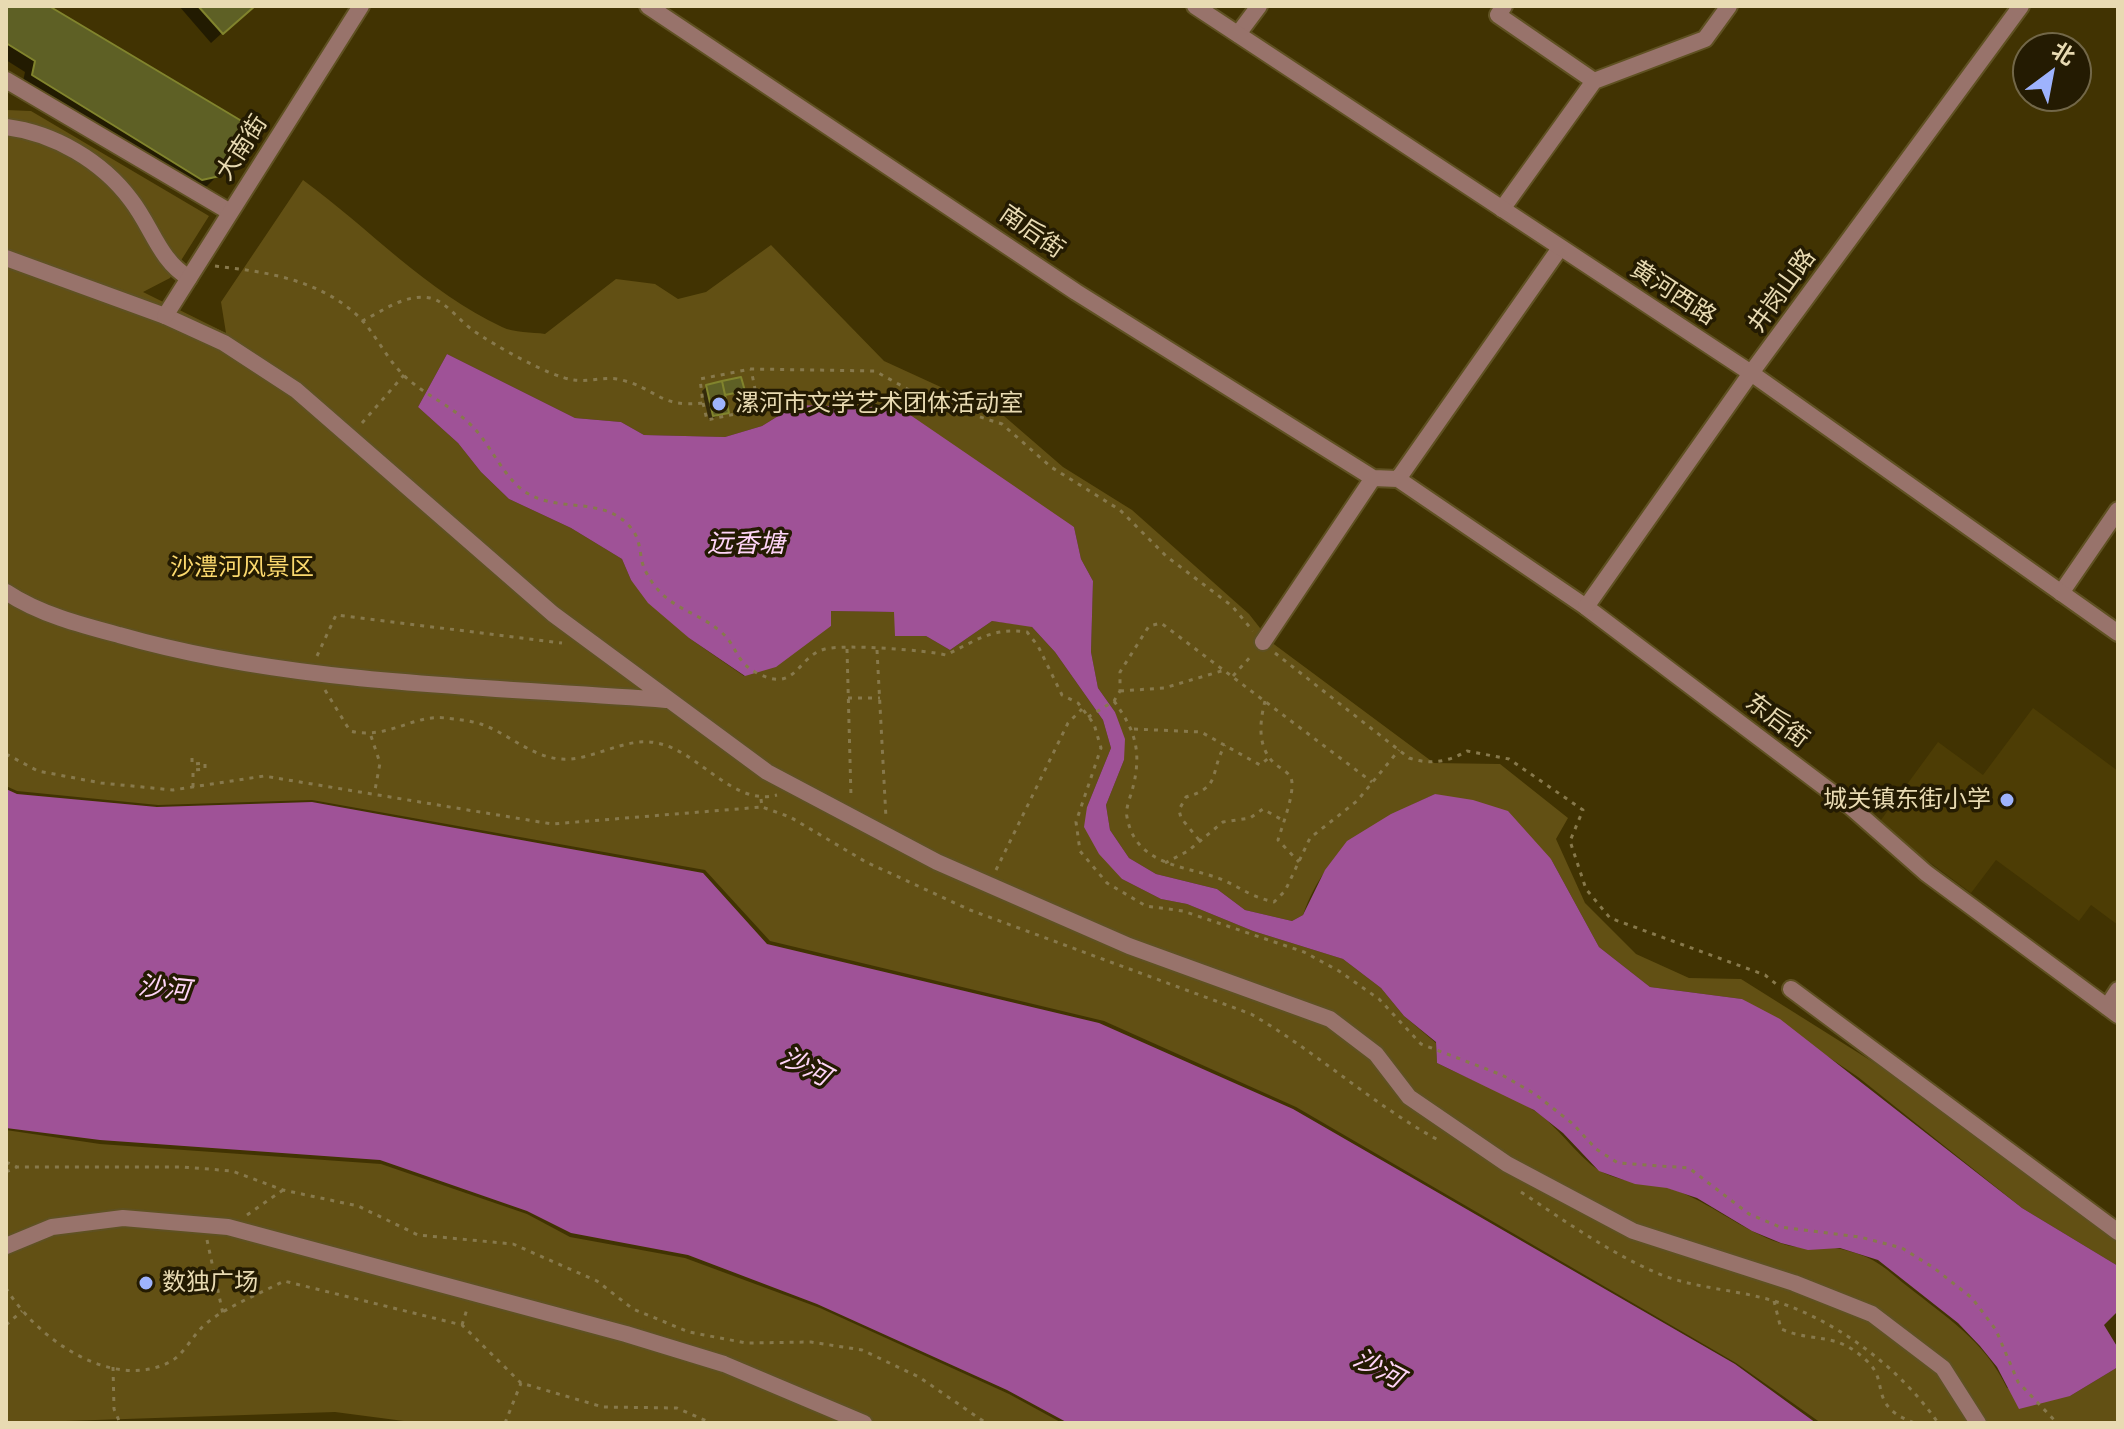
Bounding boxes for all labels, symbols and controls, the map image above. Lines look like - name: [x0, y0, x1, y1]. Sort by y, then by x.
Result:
- north arrow: [2012, 32, 2092, 112]
- text: 北: [2047, 36, 2080, 70]
- street label: 大南街: [210, 110, 274, 186]
- street label: 南后街: [994, 200, 1070, 264]
- street label: 井岗山路: [1742, 244, 1822, 338]
- street label: 黄河西路: [1625, 255, 1721, 331]
- place label: 漯河市文学艺术团体活动室: [735, 390, 1023, 418]
- marker: 漯河市文学艺术团体活动室: [710, 395, 728, 413]
- water label: 远香塘: [707, 528, 785, 560]
- park label: 沙澧河风景区: [170, 554, 314, 582]
- street label: 东后街: [1740, 688, 1814, 754]
- place label: 城关镇东街小学: [1823, 786, 1991, 814]
- marker: 城关镇东街小学: [1998, 791, 2016, 809]
- water label: 沙河: [137, 971, 191, 1007]
- water label: 沙河: [775, 1041, 835, 1093]
- place label: 数独广场: [162, 1269, 258, 1297]
- marker: 数独广场: [137, 1274, 155, 1292]
- water label: 沙河: [1348, 1343, 1408, 1395]

